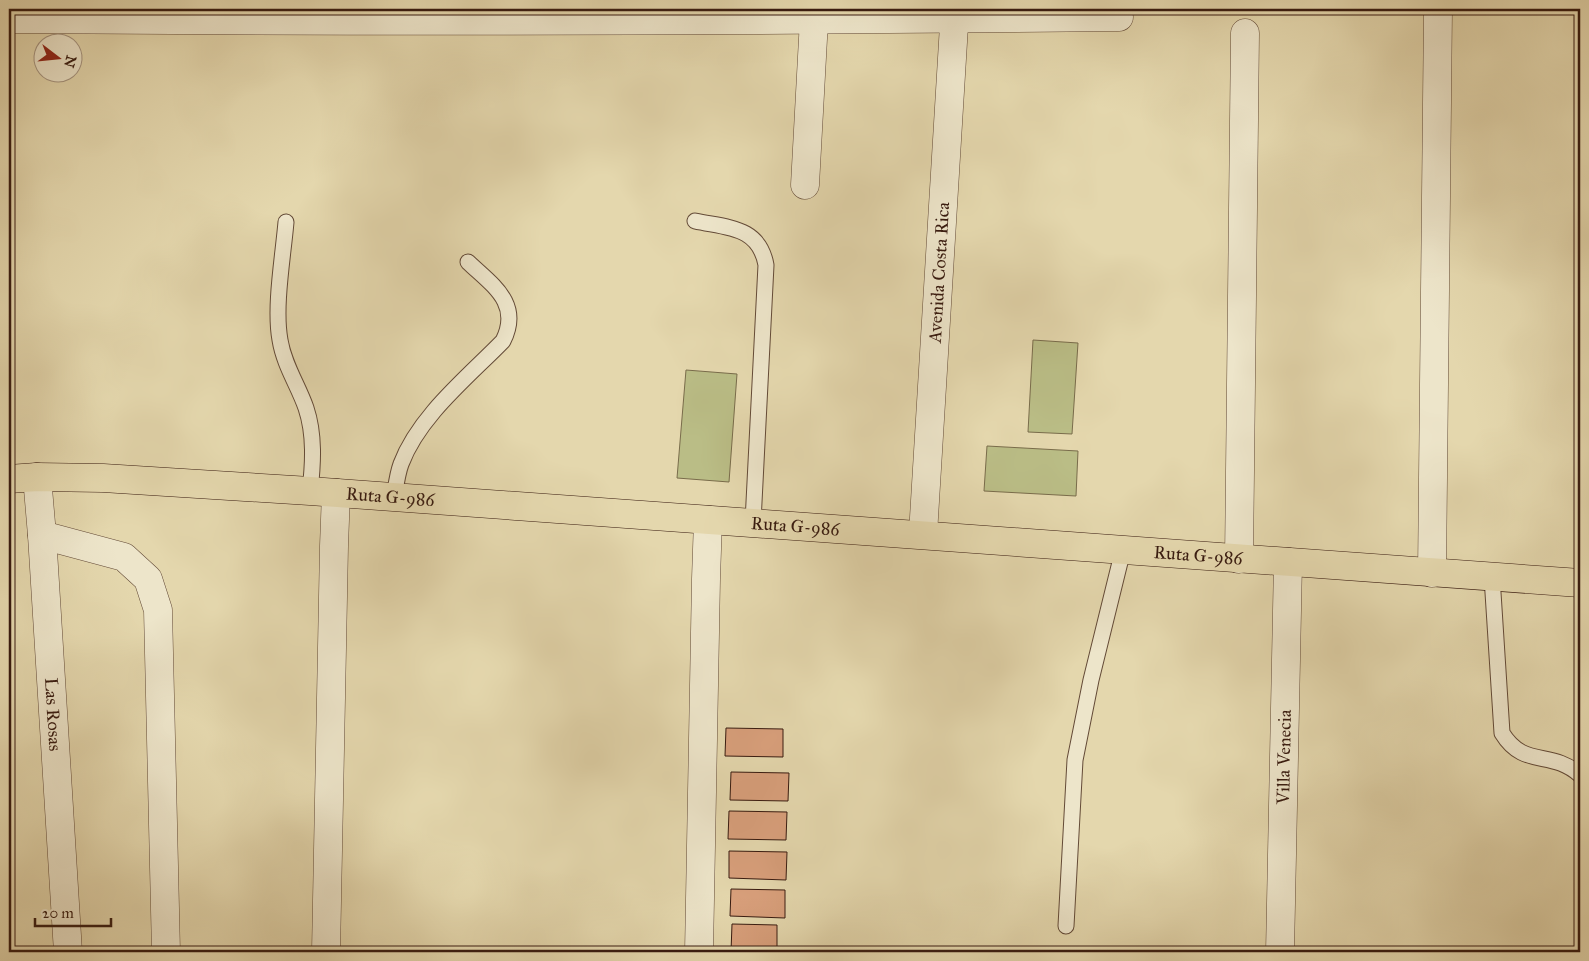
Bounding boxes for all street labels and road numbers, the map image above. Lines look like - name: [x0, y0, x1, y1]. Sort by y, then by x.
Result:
- street label: Avenida Costa Rica: [924, 201, 954, 345]
- street label: Ruta G-986: [345, 483, 436, 511]
- street label: Ruta G-986: [750, 512, 841, 540]
- street label: Ruta G-986: [1153, 541, 1244, 570]
- street label: Las Rosas: [40, 677, 66, 752]
- street label: Villa Venecia: [1272, 709, 1296, 806]

